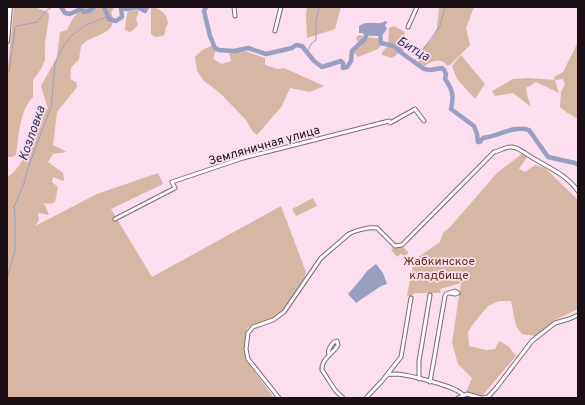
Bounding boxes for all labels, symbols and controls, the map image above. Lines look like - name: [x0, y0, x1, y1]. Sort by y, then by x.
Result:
- water label: Битца: [393, 34, 433, 66]
- water label: Козловка: [16, 104, 50, 163]
- street label: Земляничная улица: [207, 122, 322, 170]
- park label: Жабкинское кладбище: [403, 254, 475, 284]

